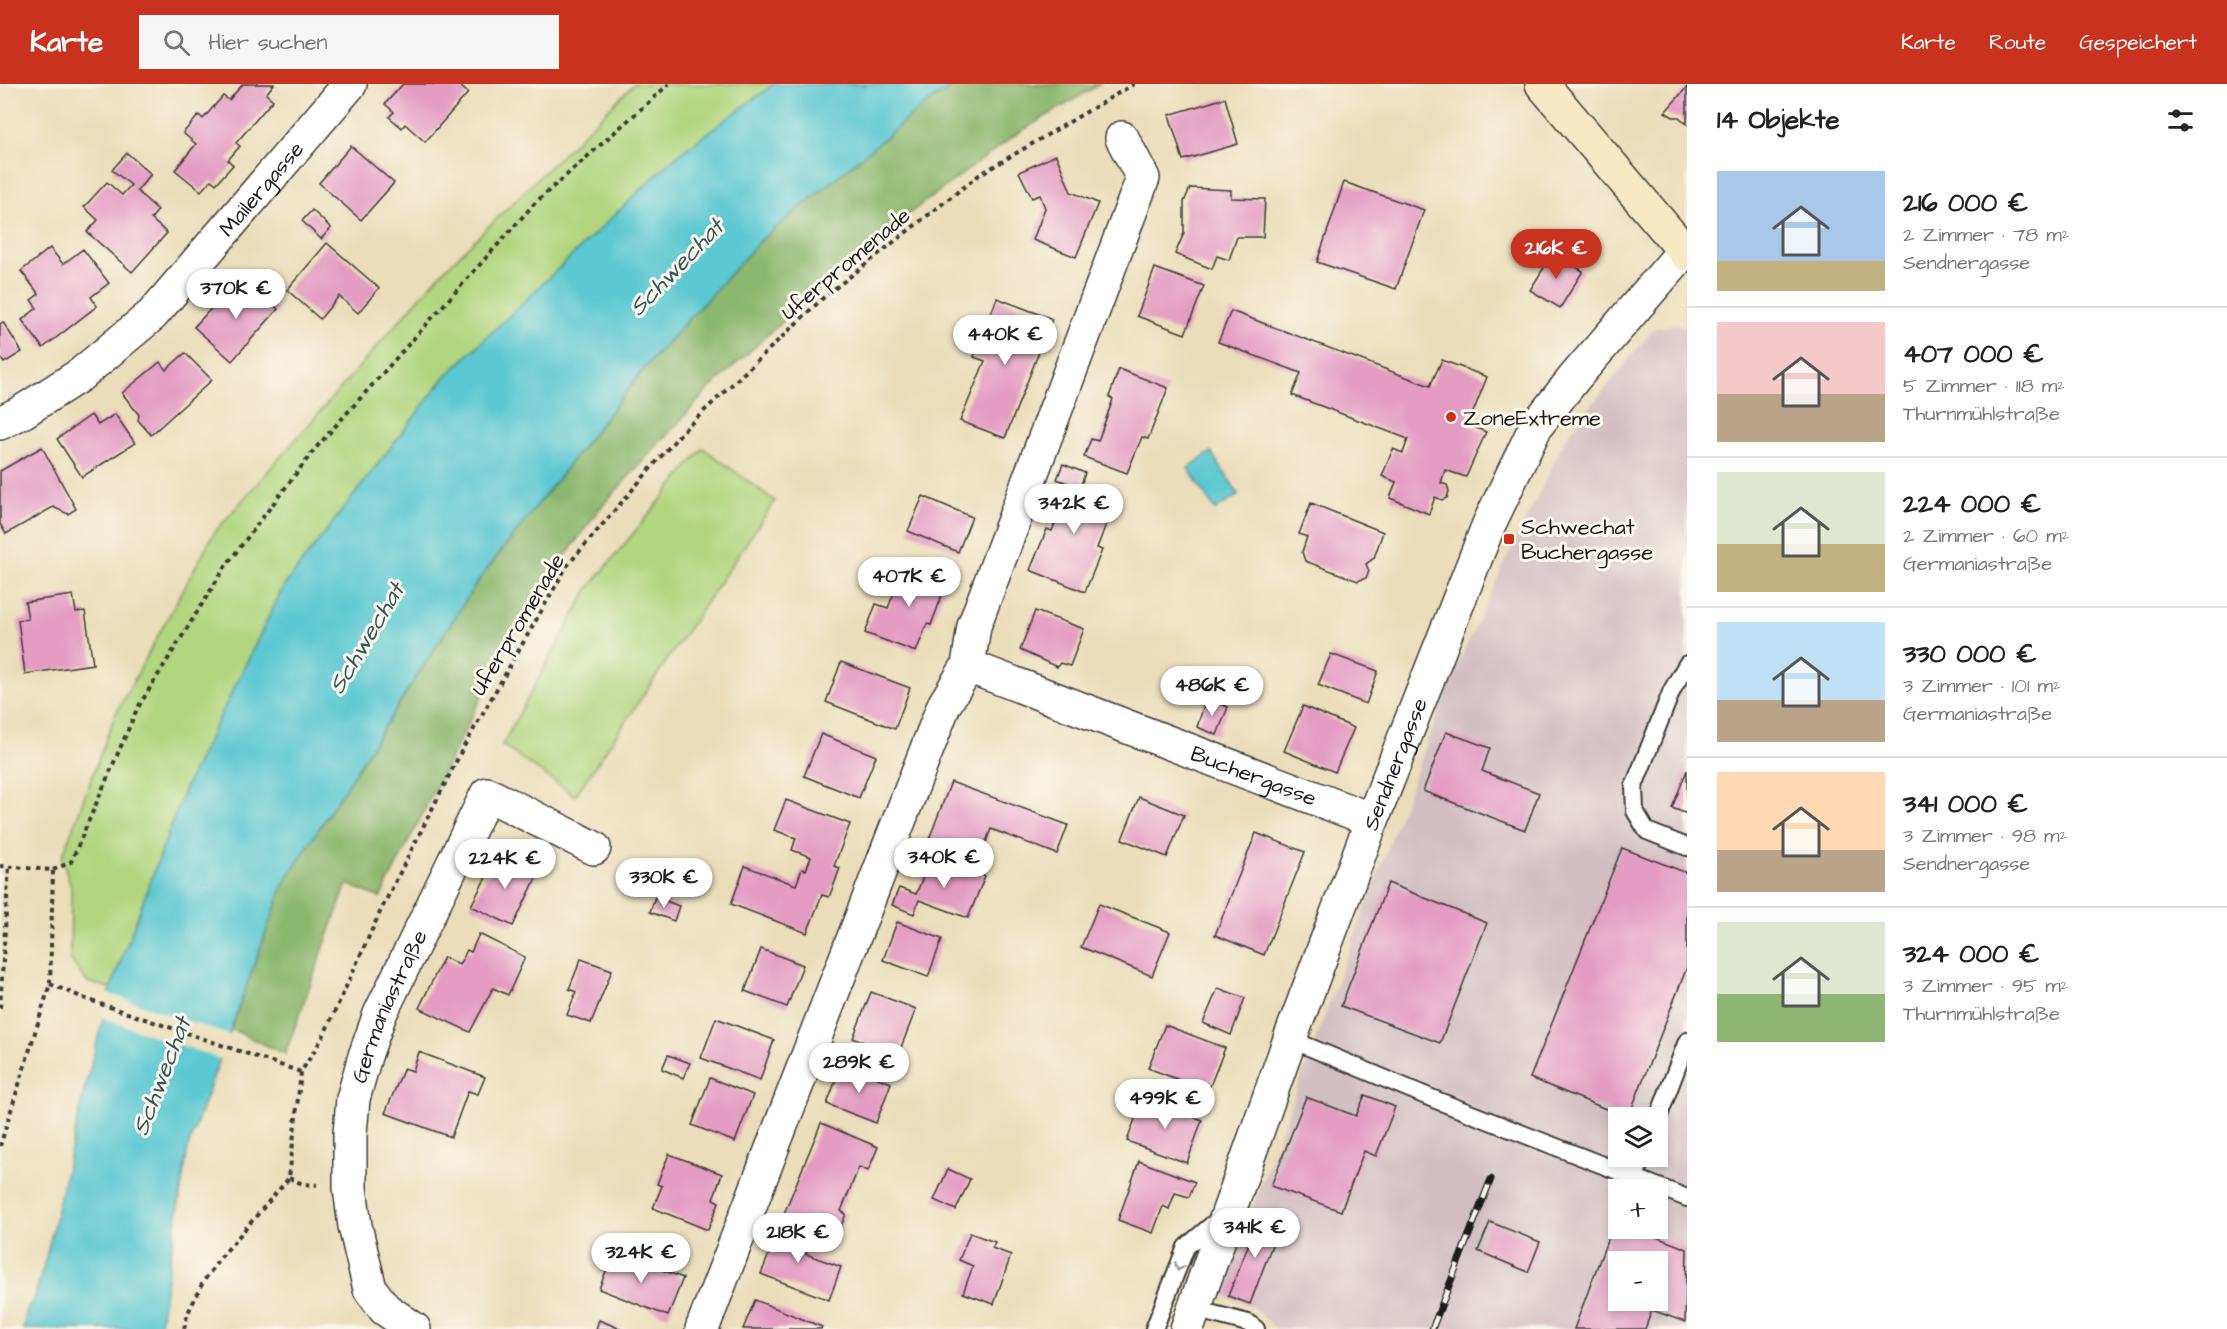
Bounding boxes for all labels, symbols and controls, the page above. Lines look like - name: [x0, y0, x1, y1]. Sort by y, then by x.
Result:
- search box: [139, 15, 559, 69]
- text: Karte: [30, 23, 103, 62]
- icon: search: [160, 26, 193, 59]
- text: Hier suchen: [208, 27, 328, 58]
- text: Karte: [1901, 28, 1956, 57]
- text: Route: [1989, 28, 2046, 57]
- text: Gespeichert: [2079, 28, 2197, 57]
- text: 14 Objekte: [1717, 102, 1840, 138]
- icon: filters: [2164, 104, 2197, 137]
- street label: Mailergasse: [212, 135, 312, 244]
- text: 216 000 €: [1903, 185, 2028, 221]
- icon: home: [1765, 195, 1837, 267]
- street label: Uferpromenade: [774, 201, 918, 328]
- water label: Schwechat: [621, 210, 734, 324]
- text: 2 Zimmer · 78 m²: [1903, 221, 2069, 249]
- pin: 216K €: [1507, 229, 1605, 280]
- text: 216K €: [1525, 234, 1587, 262]
- text: Sendnergasse: [1903, 249, 2030, 277]
- pin: 370K €: [187, 269, 285, 320]
- text: 370K €: [200, 274, 272, 302]
- pin: 440K €: [956, 315, 1054, 366]
- text: 440K €: [967, 320, 1043, 348]
- text: 407 000 €: [1903, 336, 2044, 372]
- icon: home: [1765, 346, 1837, 418]
- text: 5 Zimmer · 118 m²: [1903, 372, 2065, 400]
- text: Thurnmühlstraße: [1903, 400, 2060, 428]
- place label: ZoneExtreme: [1463, 403, 1601, 434]
- marker: ZoneExtreme: [1444, 410, 1458, 424]
- pin: 342K €: [1025, 484, 1123, 535]
- text: 224 000 €: [1903, 486, 2041, 522]
- text: 342K €: [1038, 489, 1110, 517]
- icon: home: [1765, 496, 1837, 568]
- place label: Schwechat Buchergasse: [1521, 512, 1653, 569]
- text: 2 Zimmer · 60 m²: [1903, 522, 2069, 550]
- marker: Schwechat Buchergasse: [1502, 532, 1516, 546]
- street label: Uferpromenade: [464, 548, 573, 702]
- text: Germaniastraße: [1903, 550, 2052, 578]
- pin: 407K €: [860, 557, 958, 608]
- text: 407K €: [872, 562, 946, 590]
- water label: Schwechat: [320, 575, 415, 700]
- text: 330 000 €: [1903, 636, 2037, 672]
- icon: home: [1765, 646, 1837, 718]
- pin: 486K €: [1163, 666, 1261, 717]
- text: 486K €: [1174, 671, 1250, 699]
- text: 3 Zimmer · 101 m²: [1903, 672, 2061, 700]
- street label: Sendnergasse: [1356, 694, 1436, 835]
- text: Germaniastraße: [1903, 700, 2052, 728]
- street label: Buchergasse: [1186, 738, 1321, 814]
- text: 341 000 €: [1903, 786, 2028, 822]
- icon: home: [1765, 796, 1837, 868]
- text: 3 Zimmer · 98 m²: [1903, 822, 2067, 850]
- pin: 340K €: [895, 838, 993, 889]
- pin: 224K €: [456, 839, 554, 890]
- text: 340K €: [908, 843, 980, 871]
- text: 224K €: [469, 844, 541, 872]
- text: Sendnergasse: [1903, 850, 2030, 878]
- pin: 330K €: [615, 858, 713, 909]
- text: 330K €: [630, 863, 698, 891]
- street label: Germaniastraße: [344, 925, 436, 1087]
- text: 324 000 €: [1903, 936, 2040, 972]
- icon: home: [1765, 946, 1837, 1018]
- text: 3 Zimmer · 95 m²: [1903, 972, 2068, 1000]
- text: Thurnmühlstraße: [1903, 1000, 2060, 1028]
- water label: Schwechat: [124, 1010, 201, 1140]
- pin: 289K €: [810, 1043, 908, 1094]
- text: 289K €: [823, 1048, 895, 1076]
- pin: 499K €: [1116, 1079, 1214, 1130]
- text: 499K €: [1129, 1084, 1201, 1112]
- map controls: [1608, 1107, 1668, 1311]
- button: layers: [1608, 1107, 1668, 1167]
- button: +: [1608, 1179, 1668, 1239]
- pin: 341K €: [1206, 1208, 1304, 1259]
- pin: 218K €: [749, 1213, 847, 1264]
- text: 341K €: [1224, 1213, 1286, 1241]
- text: 218K €: [767, 1218, 830, 1246]
- pin: 324K €: [592, 1233, 690, 1284]
- text: 324K €: [605, 1238, 677, 1266]
- button: −: [1608, 1251, 1668, 1311]
- one-way arrow: [1174, 1261, 1186, 1272]

